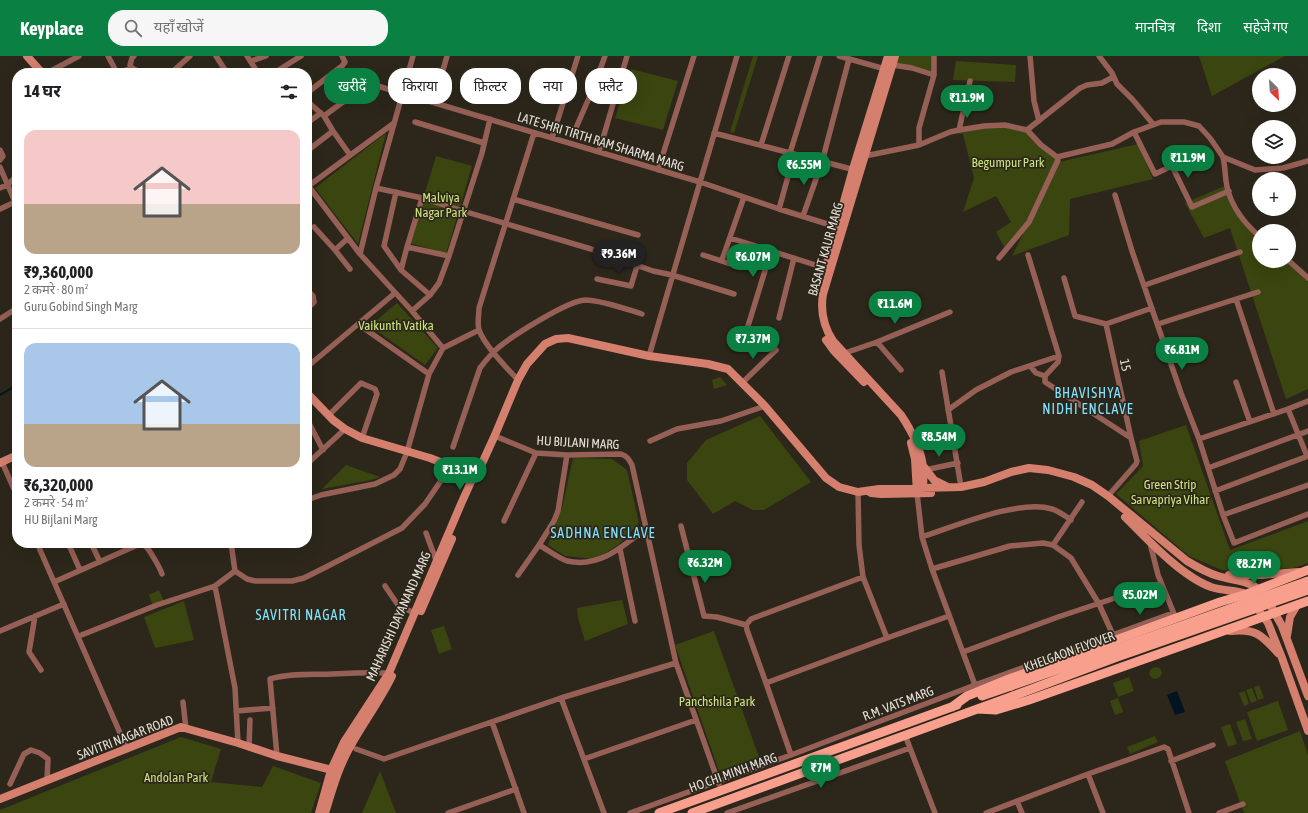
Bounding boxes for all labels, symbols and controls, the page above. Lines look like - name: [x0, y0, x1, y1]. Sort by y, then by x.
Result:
- search box: [108, 10, 388, 46]
- text: Keyplace: [20, 17, 84, 39]
- icon: search: [122, 17, 144, 39]
- text: यहाँ खोजें: [154, 18, 204, 35]
- text: मानचित्र: [1135, 19, 1175, 35]
- text: दिशा: [1197, 19, 1221, 35]
- text: सहेजे गए: [1243, 19, 1288, 35]
- chip: खरीदें: [324, 68, 380, 104]
- chip: किराया: [388, 68, 452, 104]
- chip: फ़िल्टर: [460, 68, 521, 104]
- chip: नया: [529, 68, 577, 104]
- chip: फ़्लैट: [585, 68, 637, 104]
- north arrow: [1252, 68, 1296, 112]
- map controls: [1252, 68, 1296, 268]
- text: 14 घर: [24, 81, 61, 101]
- icon: filters: [278, 81, 300, 103]
- pin: ₹11.9M: [934, 85, 1000, 119]
- text: ₹11.9M: [950, 90, 984, 105]
- street label: LATE SHRI TIRTH RAM SHARMA MARG: [516, 109, 686, 174]
- button: layers: [1252, 120, 1296, 164]
- pin: ₹11.9M: [1155, 145, 1221, 179]
- text: ₹11.9M: [1171, 150, 1205, 165]
- pin: ₹6.55M: [771, 152, 837, 186]
- park label: Begumpur Park: [971, 155, 1045, 170]
- icon: home: [126, 156, 198, 228]
- text: ₹6.55M: [787, 157, 821, 172]
- button: +: [1252, 172, 1296, 216]
- park label: Malviya Nagar Park: [415, 190, 467, 220]
- street label: BASANT KAUR MARG: [805, 201, 846, 298]
- button: −: [1252, 224, 1296, 268]
- pin: ₹9.36M: [586, 241, 652, 275]
- pin: ₹6.07M: [720, 244, 786, 278]
- text: ₹9.36M: [602, 246, 636, 261]
- text: ₹6.07M: [736, 249, 770, 264]
- text: ₹9,360,000: [24, 262, 93, 282]
- text: 2 कमरे · 80 m²: [24, 282, 88, 297]
- pin: ₹11.6M: [862, 291, 928, 325]
- text: ₹11.6M: [878, 296, 912, 311]
- text: Guru Gobind Singh Marg: [24, 299, 138, 314]
- park label: Vaikunth Vatika: [358, 318, 434, 333]
- pin: ₹7.37M: [720, 326, 786, 360]
- text: ₹7.37M: [736, 331, 770, 346]
- pin: ₹6.81M: [1149, 337, 1215, 371]
- text: ₹6.81M: [1165, 342, 1199, 357]
- street label: 15: [1117, 358, 1134, 373]
- icon: home: [126, 369, 198, 441]
- district label: BHAVISHYA NIDHI ENCLAVE: [1042, 385, 1134, 417]
- pin: ₹8.54M: [906, 424, 972, 458]
- text: ₹8.54M: [922, 429, 956, 444]
- street label: HU BIJLANI MARG: [536, 433, 620, 452]
- pin: ₹13.1M: [427, 457, 493, 491]
- text: ₹13.1M: [443, 462, 477, 477]
- text: ₹6,320,000: [24, 475, 93, 495]
- park label: Green Strip Sarvapriya Vihar: [1131, 477, 1209, 507]
- text: 2 कमरे · 54 m²: [24, 495, 88, 510]
- text: HU Bijlani Marg: [24, 512, 98, 527]
- district label: SADHNA ENCLAVE: [550, 525, 656, 541]
- street label: MAHARISHI DAYANAND MARG: [363, 549, 434, 683]
- pin: ₹6.32M: [672, 550, 738, 584]
- pin: ₹8.27M: [1221, 551, 1287, 585]
- text: ₹6.32M: [688, 555, 722, 570]
- text: ₹8.27M: [1237, 556, 1271, 571]
- pin: ₹5.02M: [1107, 582, 1173, 616]
- text: ₹5.02M: [1123, 587, 1157, 602]
- district label: SAVITRI NAGAR: [256, 607, 346, 623]
- street label: KHELGAON FLYOVER: [1022, 628, 1117, 675]
- street label: R.M. VATS MARG: [861, 683, 936, 724]
- park label: Panchshila Park: [679, 694, 755, 709]
- street label: SAVITRI NAGAR ROAD: [75, 712, 175, 763]
- street label: HO CHI MINH MARG: [687, 750, 779, 795]
- pin: ₹7M: [802, 755, 840, 789]
- text: ₹7M: [811, 760, 831, 775]
- park label: Andolan Park: [144, 770, 208, 785]

